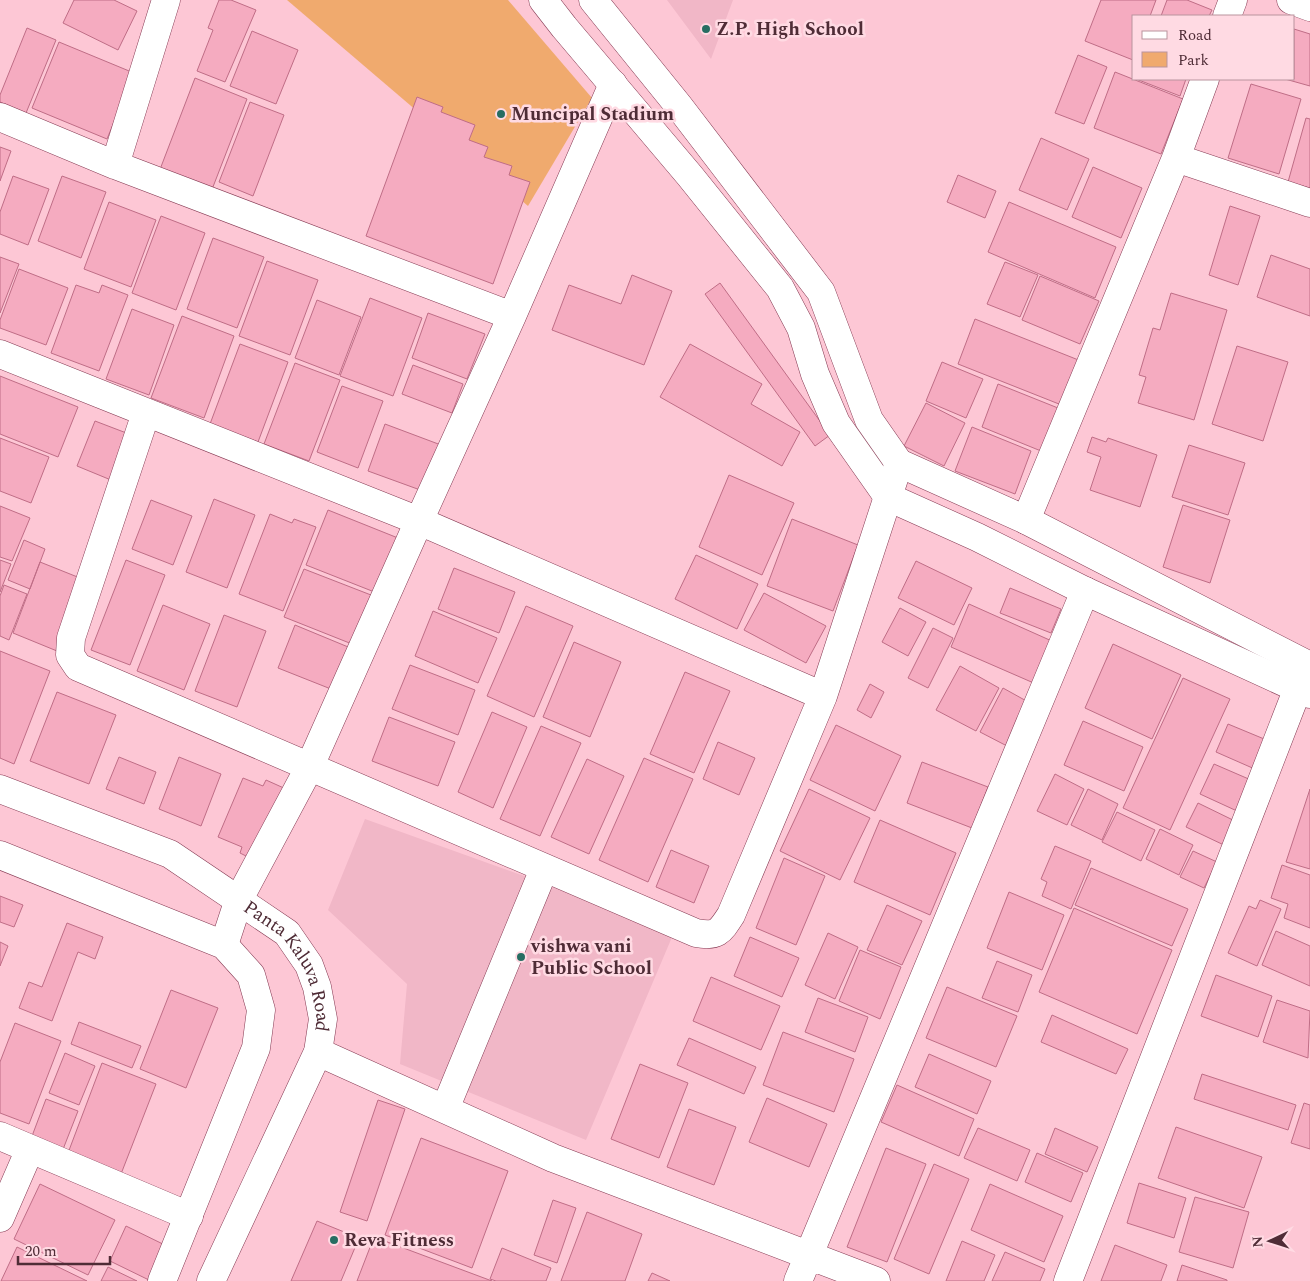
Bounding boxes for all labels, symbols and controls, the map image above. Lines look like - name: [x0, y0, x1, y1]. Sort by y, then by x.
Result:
- place label: Z.P. High School: [716, 15, 864, 44]
- legend: [1132, 15, 1295, 80]
- marker: Z.P. High School: [700, 23, 712, 35]
- text: Road: [1178, 24, 1212, 47]
- text: Park: [1178, 49, 1209, 72]
- place label: Muncipal Stadium: [511, 100, 674, 129]
- marker: Muncipal Stadium: [495, 108, 507, 120]
- street label: Panta Kaluva Road: [237, 893, 338, 1034]
- place label: vishwa vani Public School: [530, 932, 652, 983]
- marker: vishwa vani Public School: [515, 951, 527, 963]
- north arrow: [1245, 1216, 1295, 1266]
- place label: Reva Fitness: [344, 1226, 454, 1255]
- scale bar: [18, 1234, 110, 1266]
- marker: Reva Fitness: [328, 1234, 340, 1246]
- text: N: [1247, 1235, 1268, 1248]
- text: 20 m: [25, 1240, 57, 1263]

